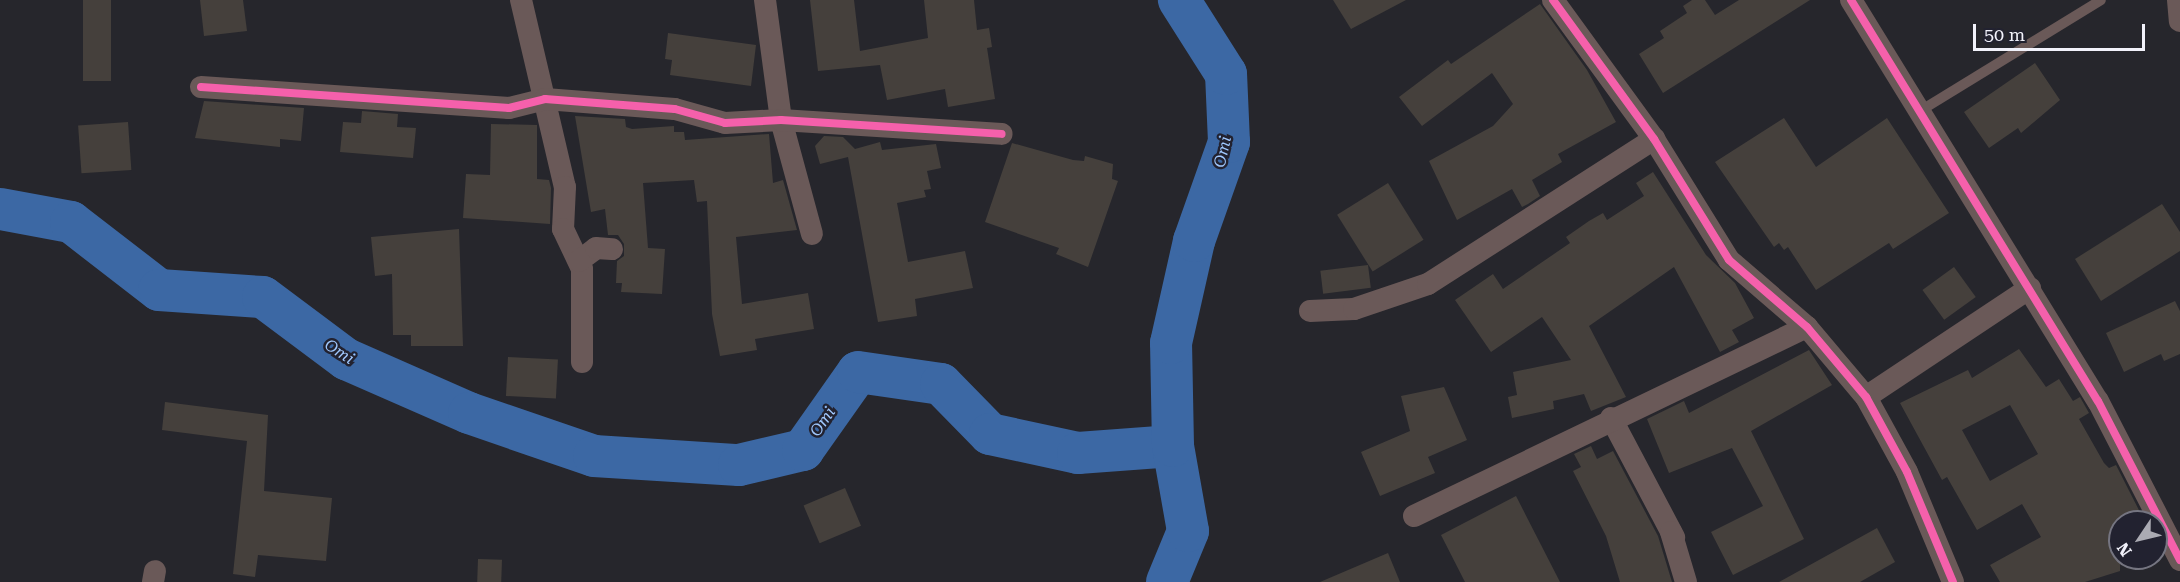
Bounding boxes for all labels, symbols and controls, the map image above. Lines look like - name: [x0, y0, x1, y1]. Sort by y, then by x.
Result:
- scale bar: [1976, 12, 2148, 50]
- text: 50 m: [1984, 24, 2025, 45]
- water label: Omi: [1210, 134, 1236, 170]
- water label: Omi: [321, 335, 357, 369]
- water label: Omi: [806, 404, 840, 440]
- north arrow: [2108, 510, 2168, 570]
- text: N: [2113, 539, 2136, 560]

